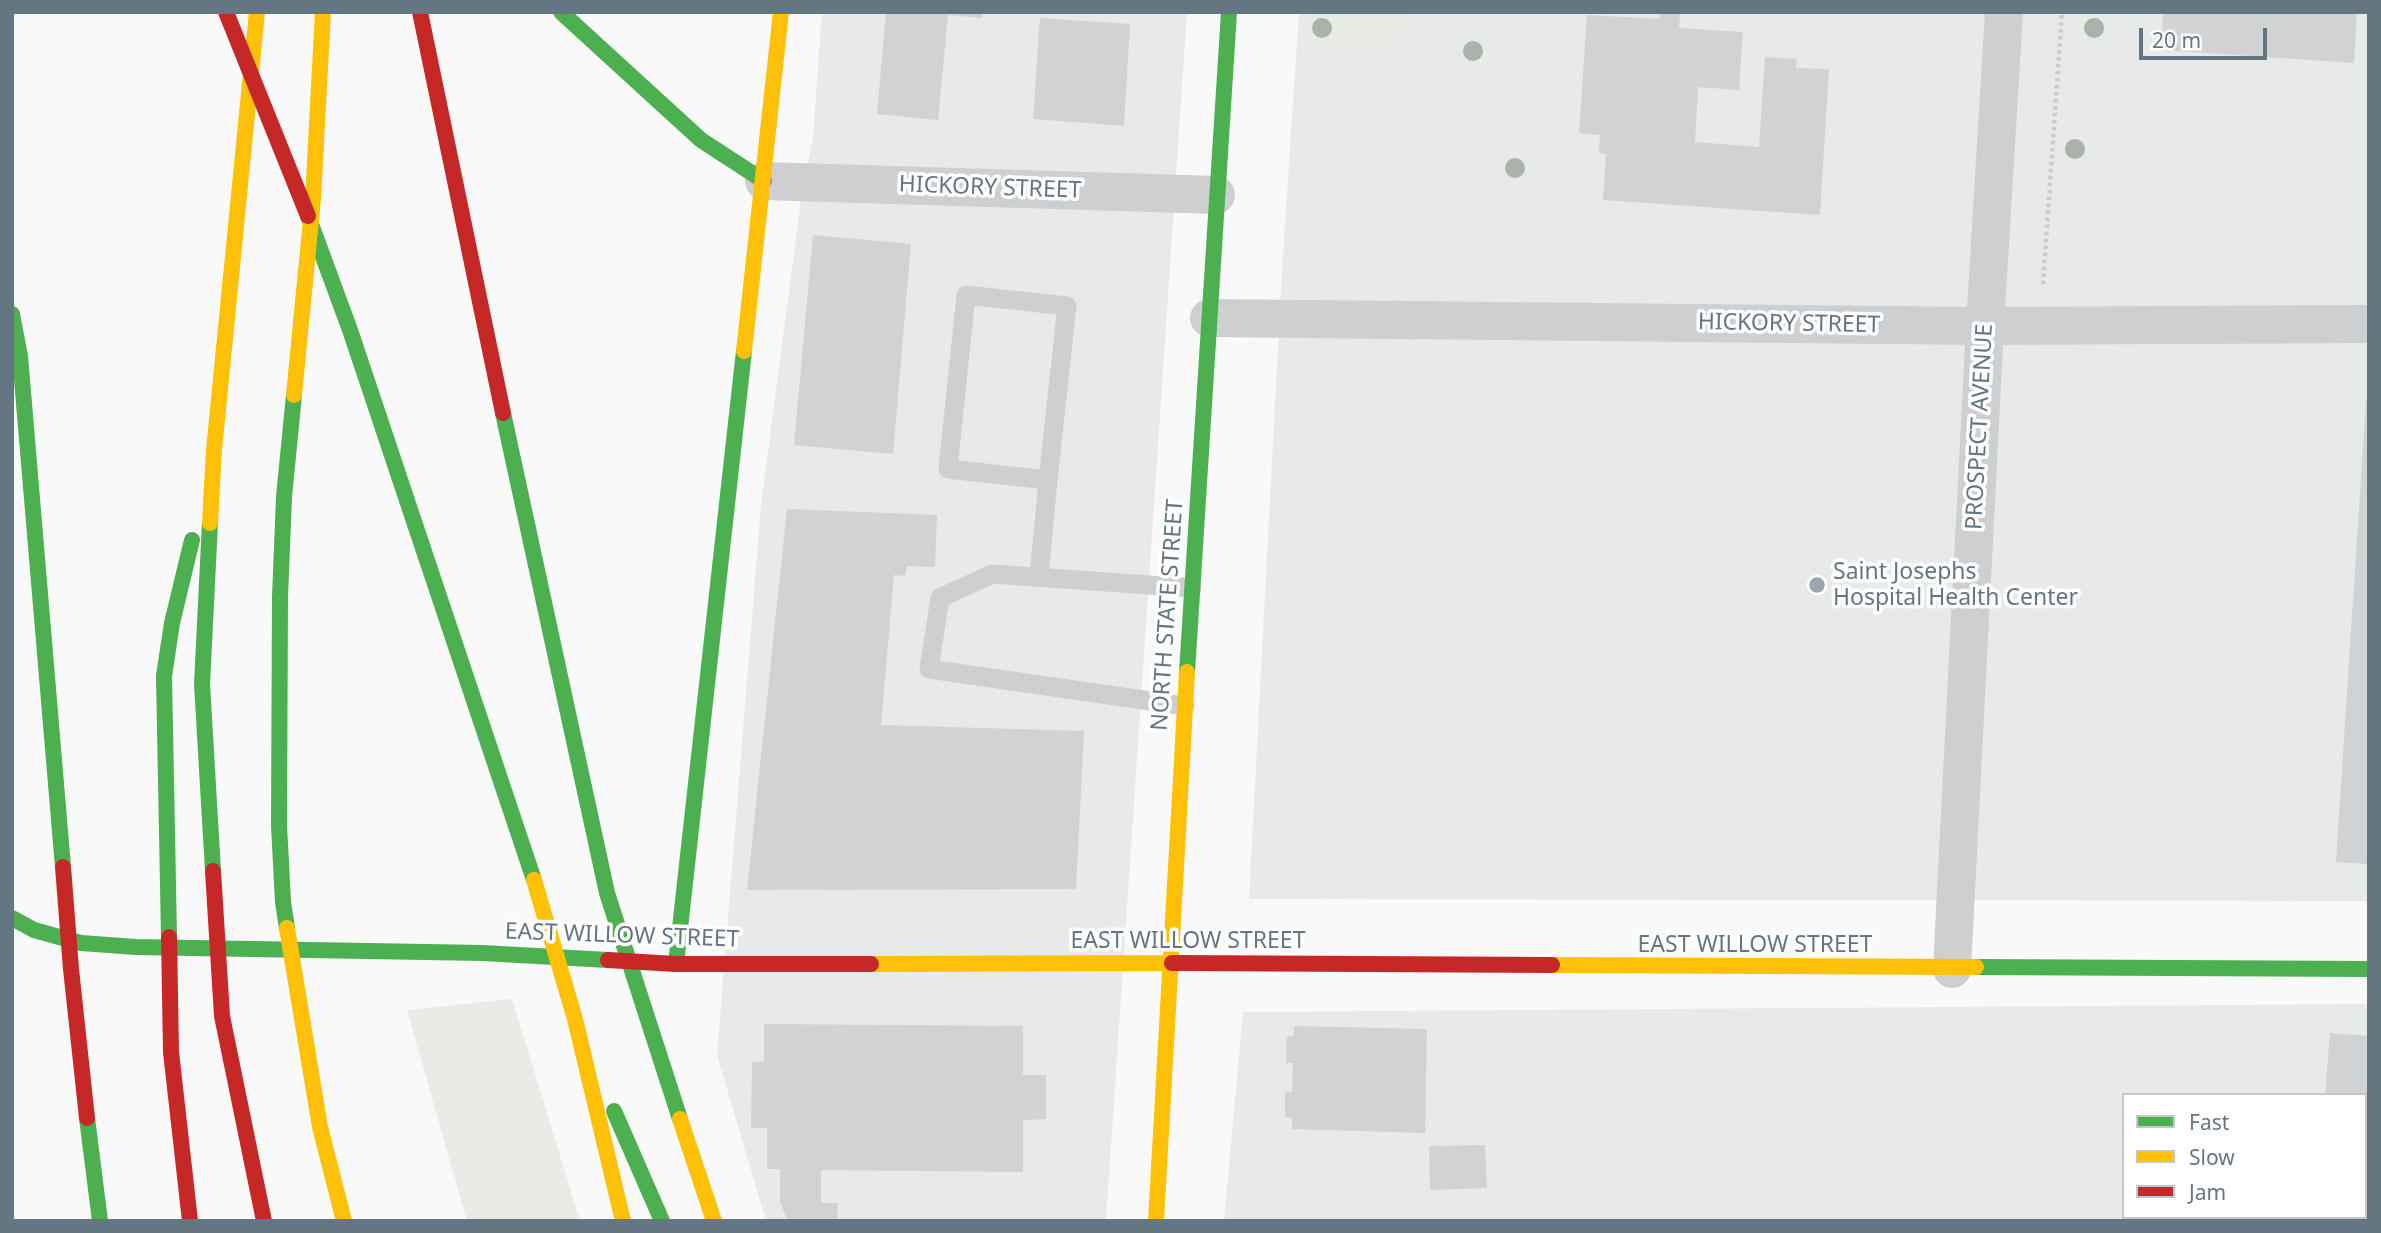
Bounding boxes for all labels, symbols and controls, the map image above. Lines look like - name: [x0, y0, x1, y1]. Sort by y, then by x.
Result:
- scale bar: [2143, 14, 2271, 58]
- text: 20 m: [2152, 26, 2201, 54]
- street label: HICKORY STREET: [898, 171, 1082, 205]
- street label: HICKORY STREET: [1698, 309, 1880, 339]
- street label: PROSPECT AVENUE: [1961, 323, 1999, 531]
- street label: NORTH STATE STREET: [1146, 498, 1190, 732]
- place label: Saint Josephs Hospital Health Center: [1833, 558, 2078, 612]
- marker: Saint Josephs Hospital Health Center: [1807, 575, 1827, 595]
- street label: EAST WILLOW STREET: [504, 918, 740, 954]
- street label: EAST WILLOW STREET: [1071, 927, 1305, 955]
- street label: EAST WILLOW STREET: [1638, 931, 1872, 959]
- legend: [2122, 1093, 2367, 1219]
- text: Fast: [2189, 1108, 2229, 1136]
- text: Slow: [2189, 1143, 2235, 1171]
- text: Jam: [2189, 1178, 2226, 1206]

